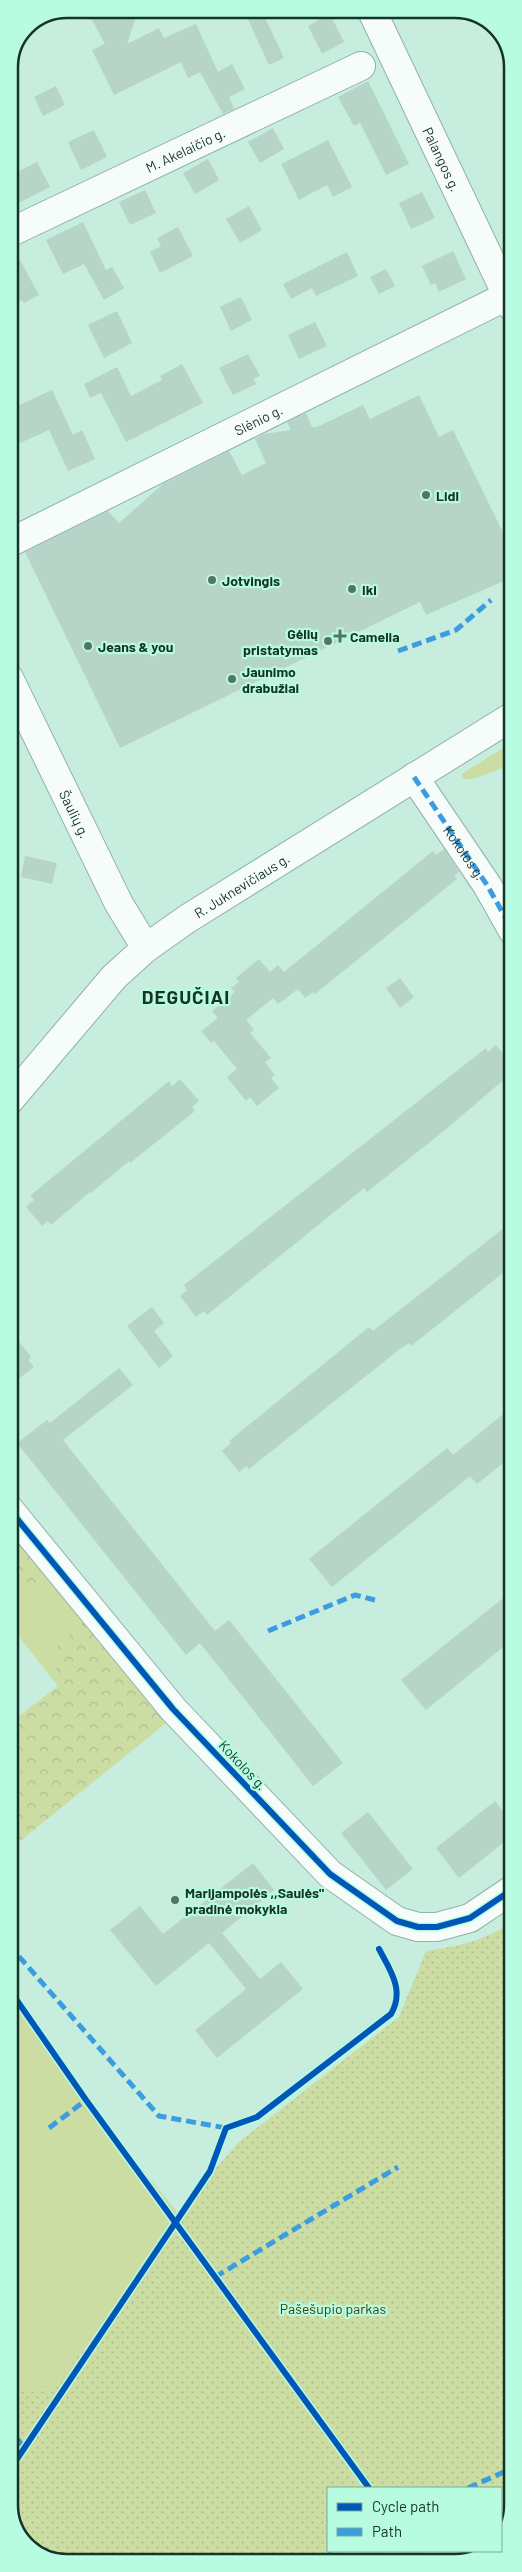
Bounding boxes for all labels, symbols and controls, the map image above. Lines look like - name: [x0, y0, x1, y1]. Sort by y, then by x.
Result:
- street label: M. Akelaičio g.: [143, 123, 228, 176]
- street label: Palangos g.: [420, 124, 465, 194]
- street label: Slėnio g.: [231, 400, 285, 439]
- place label: Lidl: [436, 487, 459, 504]
- marker: Lidl: [420, 489, 432, 501]
- place label: Jotvingis: [222, 572, 280, 589]
- marker: Jotvingis: [206, 574, 218, 586]
- place label: Iki: [362, 581, 377, 598]
- marker: Iki: [346, 583, 358, 595]
- place label: Gėlių pristatymas: [243, 625, 318, 658]
- place label: Camelia: [350, 628, 400, 645]
- marker: Camelia: [334, 630, 346, 642]
- marker: Gėlių pristatymas: [322, 635, 334, 647]
- place label: Jeans & you: [98, 638, 173, 655]
- marker: Jeans & you: [82, 640, 94, 652]
- place label: Jaunimo drabužiai: [242, 663, 299, 696]
- marker: Jaunimo drabužiai: [226, 673, 238, 685]
- street label: Šaulių g.: [56, 787, 94, 841]
- street label: Kokolos g.: [440, 822, 489, 883]
- street label: R. Juknevičiaus g.: [191, 849, 292, 921]
- district label: DEGUČIAI: [142, 985, 230, 1008]
- street label: Kokolos g.: [216, 1736, 270, 1794]
- place label: Marijampolės ,,Saulės" pradinė mokykla: [185, 1884, 324, 1917]
- marker: Marijampolės ,,Saulės" pradinė mokykla: [169, 1894, 181, 1906]
- park label: Pašešupio parkas: [280, 2300, 386, 2317]
- legend: [327, 2487, 502, 2552]
- text: Cycle path: [372, 2497, 439, 2515]
- text: Path: [372, 2522, 402, 2540]

